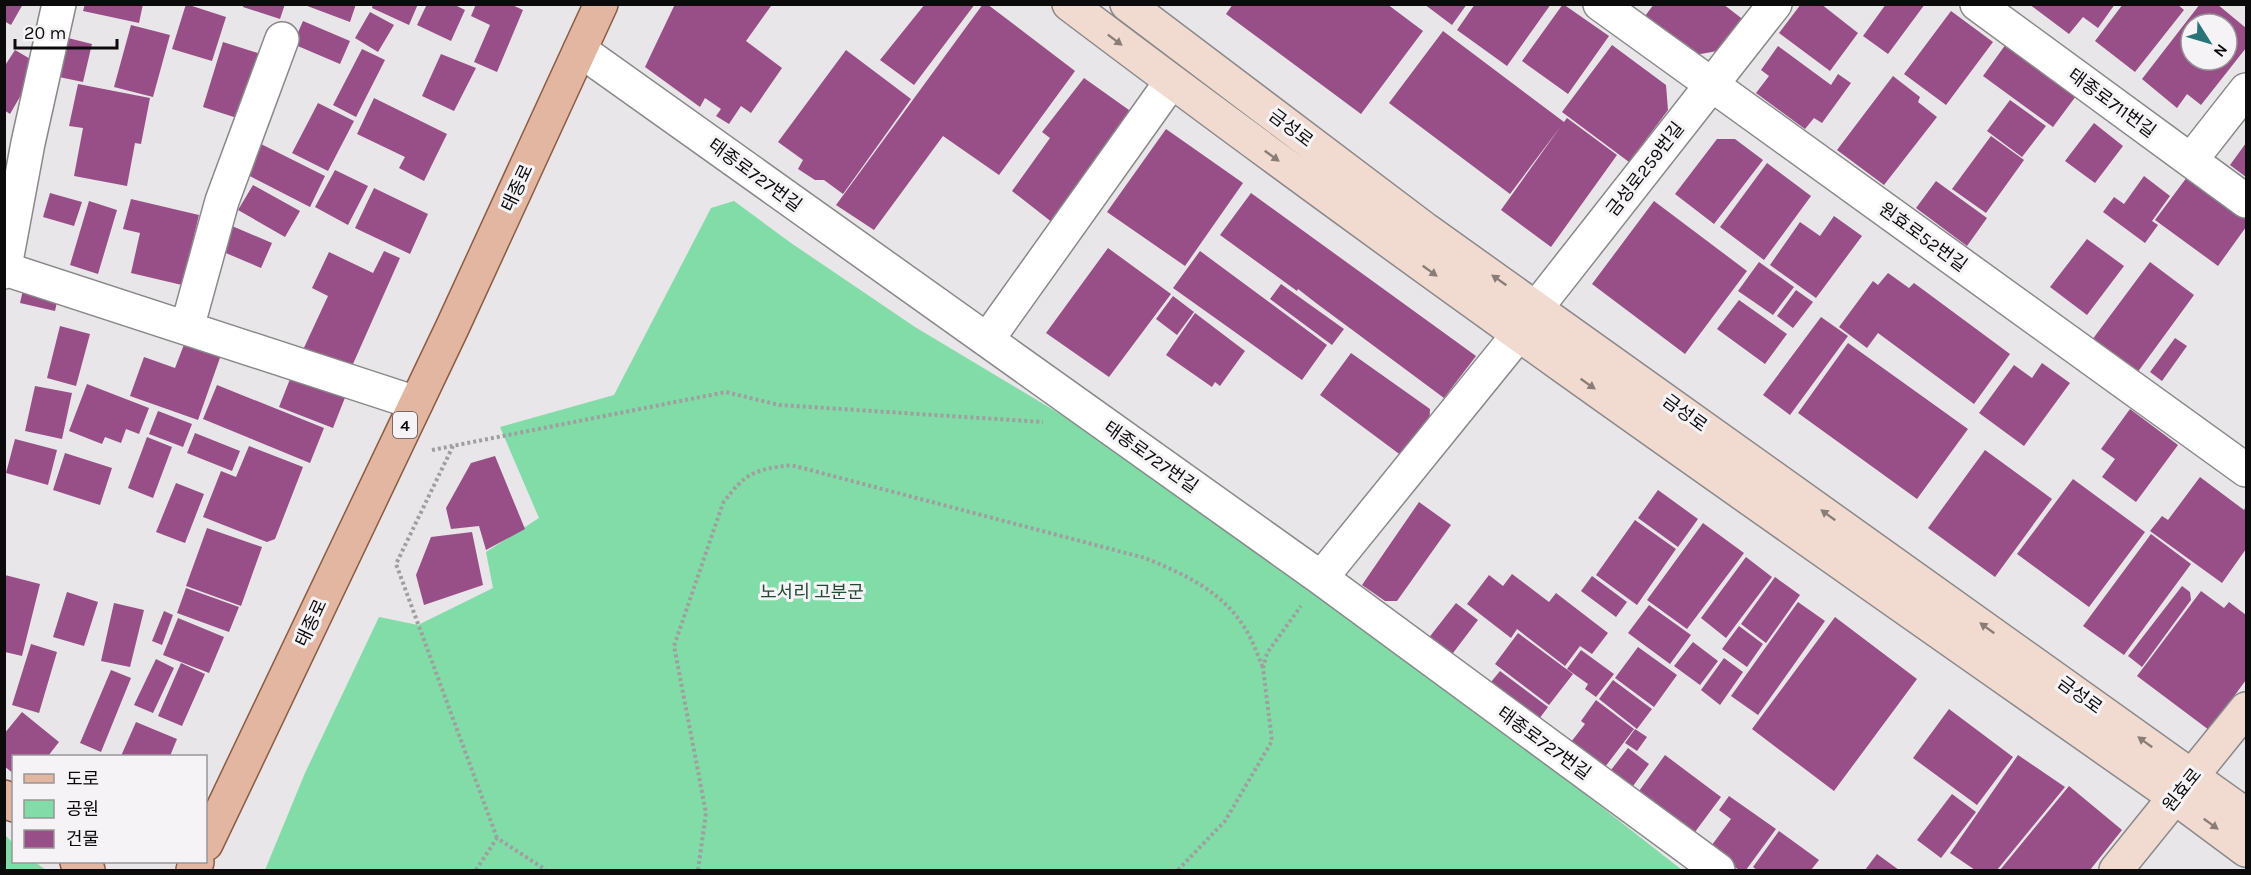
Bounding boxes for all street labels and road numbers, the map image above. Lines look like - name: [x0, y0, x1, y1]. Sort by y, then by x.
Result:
- street label: 태종로711번길: [2064, 64, 2160, 142]
- street label: 금성로: [1265, 104, 1317, 152]
- street label: 금성로259번길: [1601, 117, 1689, 221]
- street label: 태종로727번길: [704, 134, 806, 216]
- street label: 태종로: [497, 161, 537, 215]
- street label: 원효로52번길: [1875, 198, 1971, 276]
- street label: 금성로: [1658, 389, 1712, 437]
- road number: 4: [393, 412, 417, 438]
- street label: 태종로727번길: [1100, 416, 1202, 498]
- street label: 태종로: [291, 596, 331, 650]
- street label: 금성로: [2053, 671, 2107, 719]
- street label: 태종로727번길: [1493, 702, 1595, 784]
- street label: 원효로: [2158, 764, 2206, 816]

